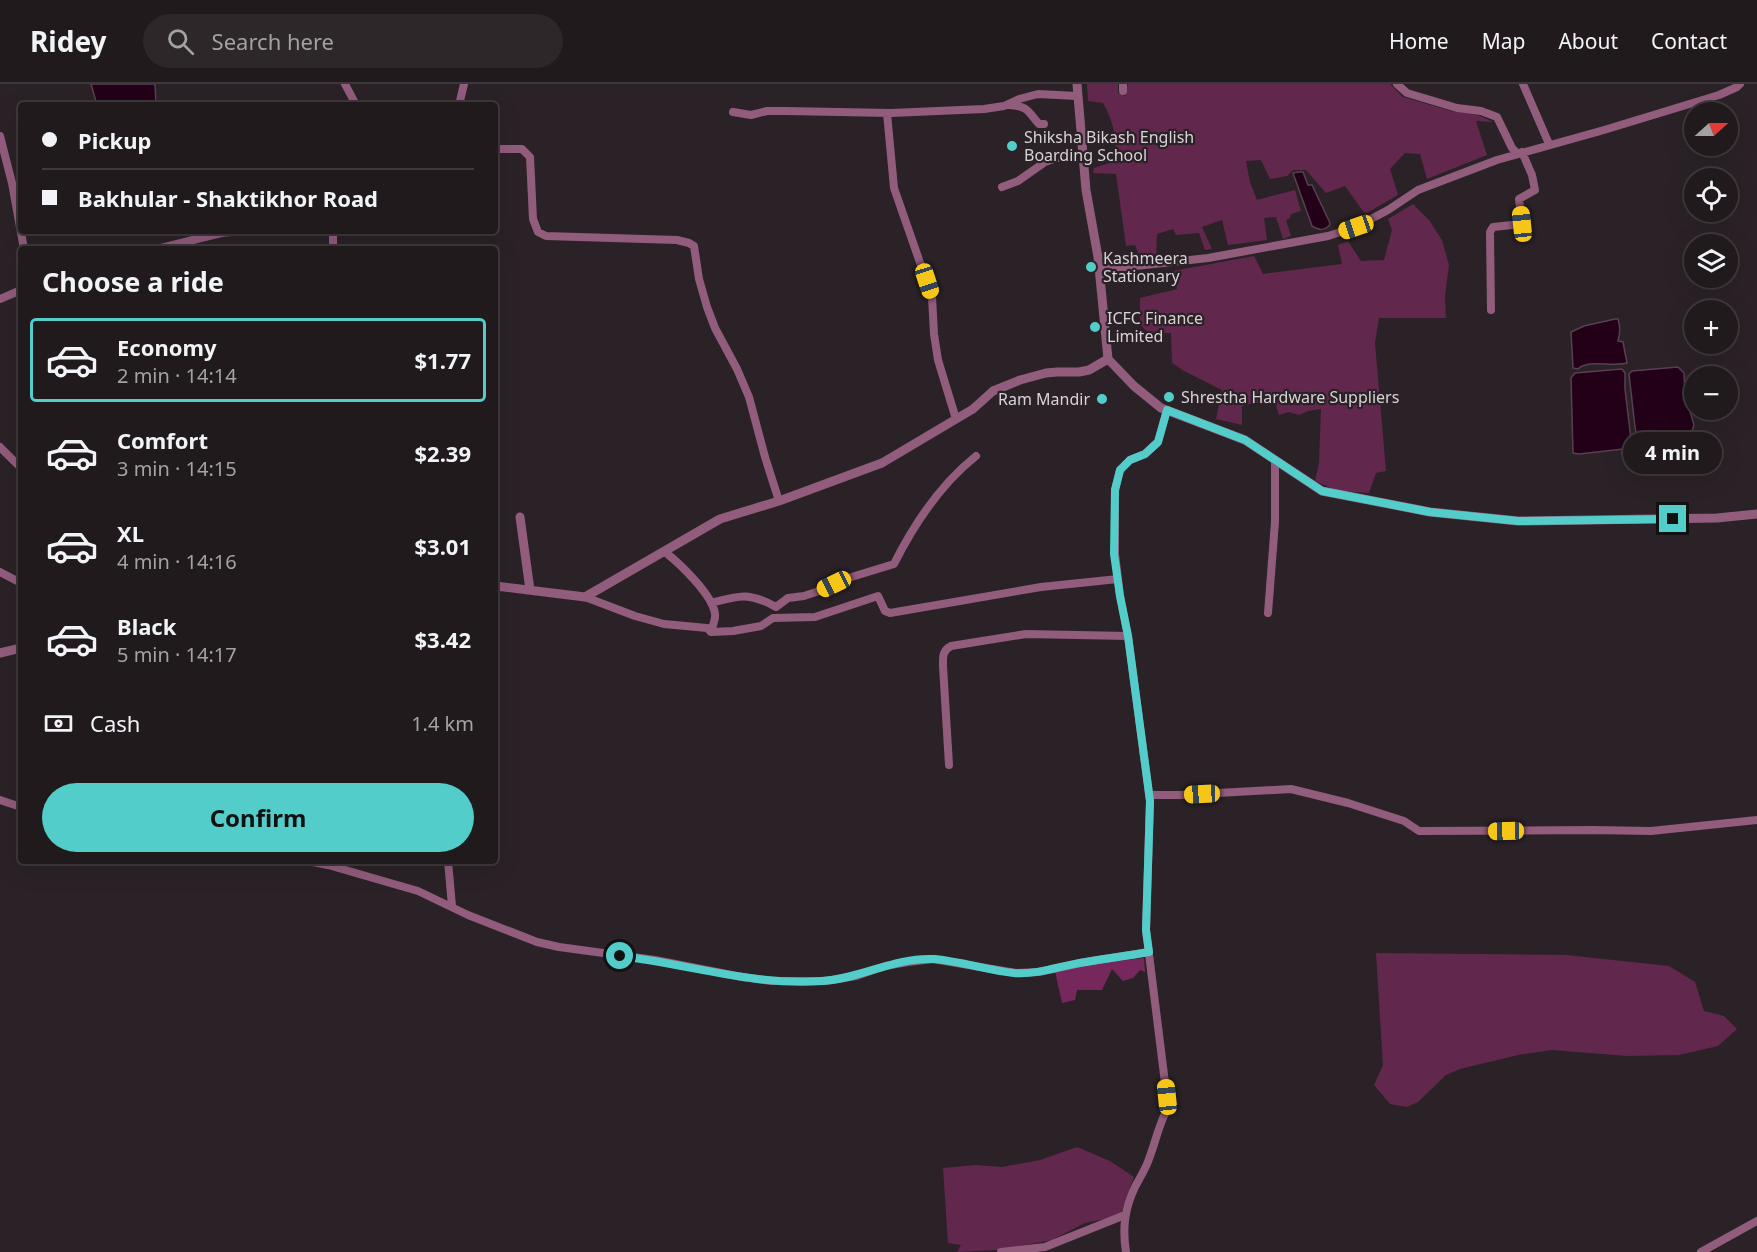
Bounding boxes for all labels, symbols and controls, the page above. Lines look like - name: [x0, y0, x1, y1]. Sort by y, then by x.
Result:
- search box: [143, 14, 563, 68]
- text: Ridey: [30, 22, 107, 60]
- icon: search: [164, 25, 197, 58]
- text: Search here: [212, 26, 334, 56]
- text: Home: [1389, 27, 1449, 55]
- text: Map: [1482, 27, 1525, 55]
- text: About: [1558, 27, 1618, 55]
- text: Contact: [1651, 27, 1727, 55]
- north arrow: [1684, 102, 1738, 156]
- map controls: [1684, 102, 1738, 420]
- text: Pickup: [78, 125, 151, 155]
- place label: Shiksha Bikash English Boarding School: [1024, 126, 1194, 166]
- marker: Shiksha Bikash English Boarding School: [1005, 139, 1019, 153]
- button: locate: [1684, 168, 1738, 222]
- text: Bakhular - Shaktikhor Road: [78, 183, 378, 213]
- car: [1511, 205, 1533, 243]
- car: [1336, 213, 1376, 241]
- button: layers: [1684, 234, 1738, 288]
- place label: Kashmeera Stationary: [1103, 247, 1188, 287]
- marker: Kashmeera Stationary: [1084, 260, 1098, 274]
- car: [913, 261, 941, 301]
- text: Choose a ride: [42, 263, 224, 300]
- button: +: [1684, 300, 1738, 354]
- place label: ICFC Finance Limited: [1107, 307, 1203, 347]
- marker: ICFC Finance Limited: [1088, 320, 1102, 334]
- text: Economy: [117, 332, 216, 362]
- icon: car: [45, 333, 99, 387]
- text: $1.77: [414, 345, 471, 375]
- text: 2 min · 14:14: [117, 362, 237, 389]
- button: −: [1684, 366, 1738, 420]
- place label: Shrestha Hardware Suppliers: [1181, 386, 1399, 408]
- place label: Ram Mandir: [998, 388, 1090, 410]
- marker: Shrestha Hardware Suppliers: [1162, 390, 1176, 404]
- marker: Ram Mandir: [1095, 392, 1109, 406]
- text: Comfort: [117, 425, 208, 455]
- icon: car: [45, 426, 99, 480]
- callout: 4 min: [1624, 432, 1722, 474]
- text: $2.39: [414, 438, 471, 468]
- text: 4 min: [1645, 439, 1700, 466]
- text: 3 min · 14:15: [117, 455, 237, 482]
- route end: [1659, 505, 1686, 532]
- text: XL: [117, 518, 144, 548]
- icon: car: [45, 519, 99, 573]
- text: $3.01: [414, 531, 471, 561]
- text: 4 min · 14:16: [117, 548, 237, 575]
- car: [814, 568, 854, 600]
- text: Black: [117, 611, 176, 641]
- icon: car: [45, 612, 99, 666]
- text: $3.42: [414, 624, 471, 654]
- text: 5 min · 14:17: [117, 641, 237, 668]
- icon: cash: [42, 707, 75, 740]
- text: Cash: [90, 708, 140, 738]
- text: 1.4 km: [411, 710, 474, 737]
- button: Confirm: [42, 783, 474, 852]
- car: [1184, 784, 1220, 804]
- car: [1488, 822, 1524, 840]
- route start: [606, 942, 633, 969]
- car: [1156, 1078, 1178, 1116]

